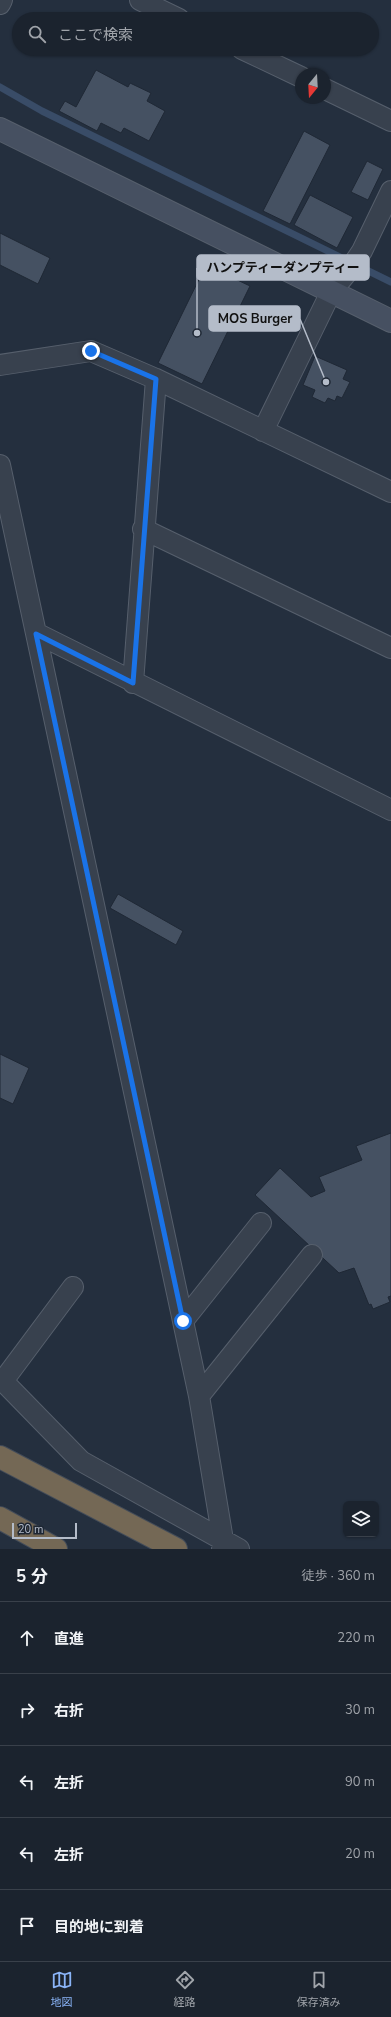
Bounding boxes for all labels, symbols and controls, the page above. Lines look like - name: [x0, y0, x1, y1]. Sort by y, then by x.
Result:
- search box: [12, 12, 379, 56]
- icon: search: [26, 23, 48, 45]
- text: ここで検索: [58, 25, 133, 45]
- north arrow: [295, 68, 331, 104]
- callout: ハンプティーダンプティー: [197, 255, 369, 280]
- text: ハンプティーダンプティー: [206, 259, 360, 277]
- callout: MOS Burger: [209, 306, 300, 331]
- text: MOS Burger: [218, 310, 293, 328]
- route end: [82, 342, 100, 360]
- route start: [174, 1312, 192, 1330]
- map controls: [343, 1501, 379, 1537]
- button: layers: [343, 1501, 379, 1537]
- scale bar: [12, 1521, 77, 1540]
- text: 20 m: [18, 1522, 43, 1537]
- text: 5 分: [16, 1565, 48, 1588]
- text: 徒歩 · 360 m: [301, 1567, 375, 1585]
- icon: ahead: [16, 1627, 38, 1649]
- text: 直進: [54, 1629, 84, 1649]
- text: 220 m: [337, 1629, 375, 1647]
- icon: right: [16, 1699, 38, 1721]
- text: 右折: [54, 1701, 84, 1721]
- text: 30 m: [345, 1701, 375, 1719]
- icon: left: [16, 1771, 38, 1793]
- text: 左折: [54, 1773, 84, 1793]
- text: 90 m: [345, 1773, 375, 1791]
- icon: left: [16, 1843, 38, 1865]
- text: 左折: [54, 1845, 84, 1865]
- text: 20 m: [345, 1845, 375, 1863]
- icon: arrive: [16, 1915, 38, 1937]
- text: 目的地に到着: [54, 1917, 144, 1937]
- tab: 地図: [51, 1969, 73, 2010]
- tab: 経路: [174, 1969, 196, 2010]
- tab: 保存済み: [297, 1969, 341, 2010]

